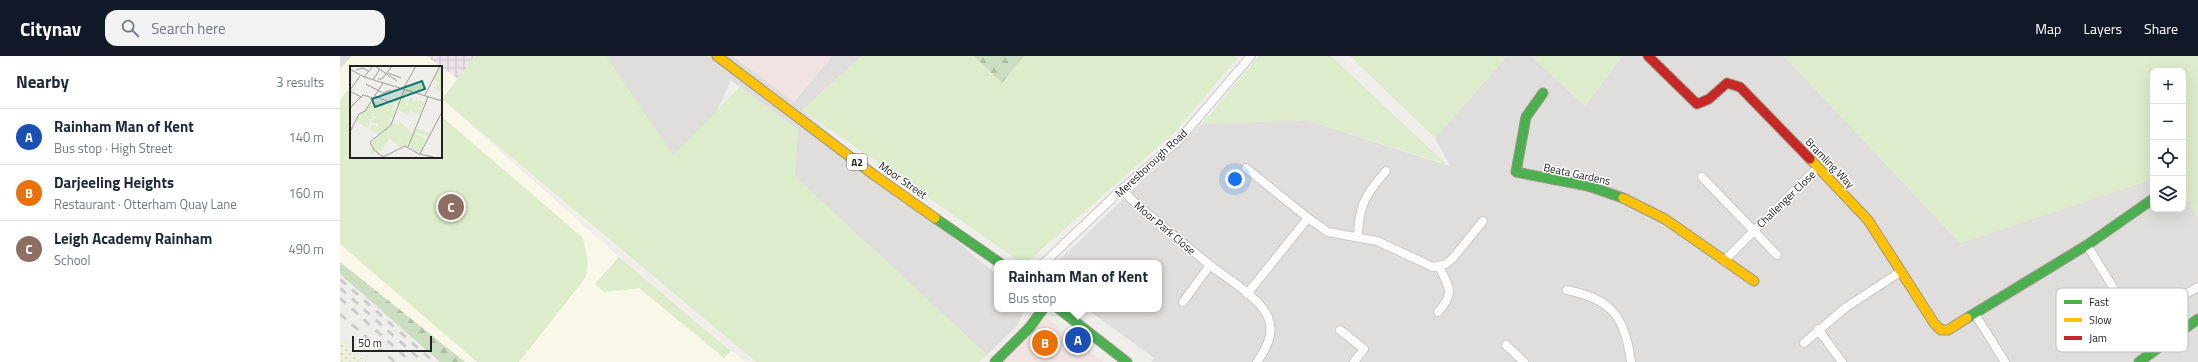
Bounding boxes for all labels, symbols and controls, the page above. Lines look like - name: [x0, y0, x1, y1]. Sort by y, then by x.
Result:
- search box: [105, 10, 385, 46]
- text: Citynav: [20, 14, 81, 43]
- icon: search: [119, 17, 141, 39]
- text: Search here: [151, 17, 226, 40]
- text: Map: [2035, 18, 2061, 39]
- text: Layers: [2083, 18, 2122, 39]
- text: Share: [2144, 18, 2178, 39]
- inset map: [350, 66, 442, 158]
- map controls: [2150, 68, 2186, 212]
- button: +: [2150, 68, 2186, 104]
- text: Nearby: [16, 69, 69, 95]
- text: 3 results: [276, 72, 324, 92]
- button: −: [2150, 104, 2186, 140]
- text: Rainham Man of Kent: [54, 115, 194, 138]
- street label: Meresborough Road: [1111, 125, 1191, 201]
- text: A: [25, 127, 33, 147]
- text: 140 m: [288, 127, 324, 147]
- street label: Bramling Way: [1802, 134, 1859, 192]
- text: Bus stop · High Street: [54, 138, 172, 158]
- button: locate: [2150, 140, 2186, 176]
- road number: A2: [847, 154, 867, 170]
- street label: Moor Street: [876, 158, 930, 203]
- street label: Beata Gardens: [1542, 159, 1612, 189]
- street label: Challenger Close: [1753, 166, 1819, 231]
- your location: [1225, 169, 1245, 189]
- text: Darjeeling Heights: [54, 171, 174, 194]
- button: layers: [2150, 176, 2186, 212]
- text: B: [25, 183, 33, 203]
- text: 160 m: [288, 183, 324, 203]
- pin: C: [438, 192, 464, 222]
- text: Restaurant · Otterham Quay Lane: [54, 194, 237, 214]
- street label: Moor Park Close: [1131, 198, 1199, 259]
- text: Leigh Academy Rainham: [54, 227, 212, 250]
- text: C: [25, 239, 33, 259]
- text: 490 m: [288, 239, 324, 259]
- text: School: [54, 250, 90, 270]
- popup: [994, 260, 1162, 312]
- text: Rainham Man of Kent: [1008, 265, 1148, 288]
- text: Bus stop: [1008, 288, 1056, 308]
- legend: [2056, 288, 2188, 352]
- text: Fast: [2089, 294, 2109, 310]
- text: Slow: [2089, 312, 2112, 328]
- pin: A: [1065, 325, 1091, 355]
- pin: B: [1032, 328, 1058, 358]
- text: Jam: [2089, 330, 2107, 346]
- scale bar: [352, 334, 432, 353]
- text: 50 m: [358, 335, 382, 351]

